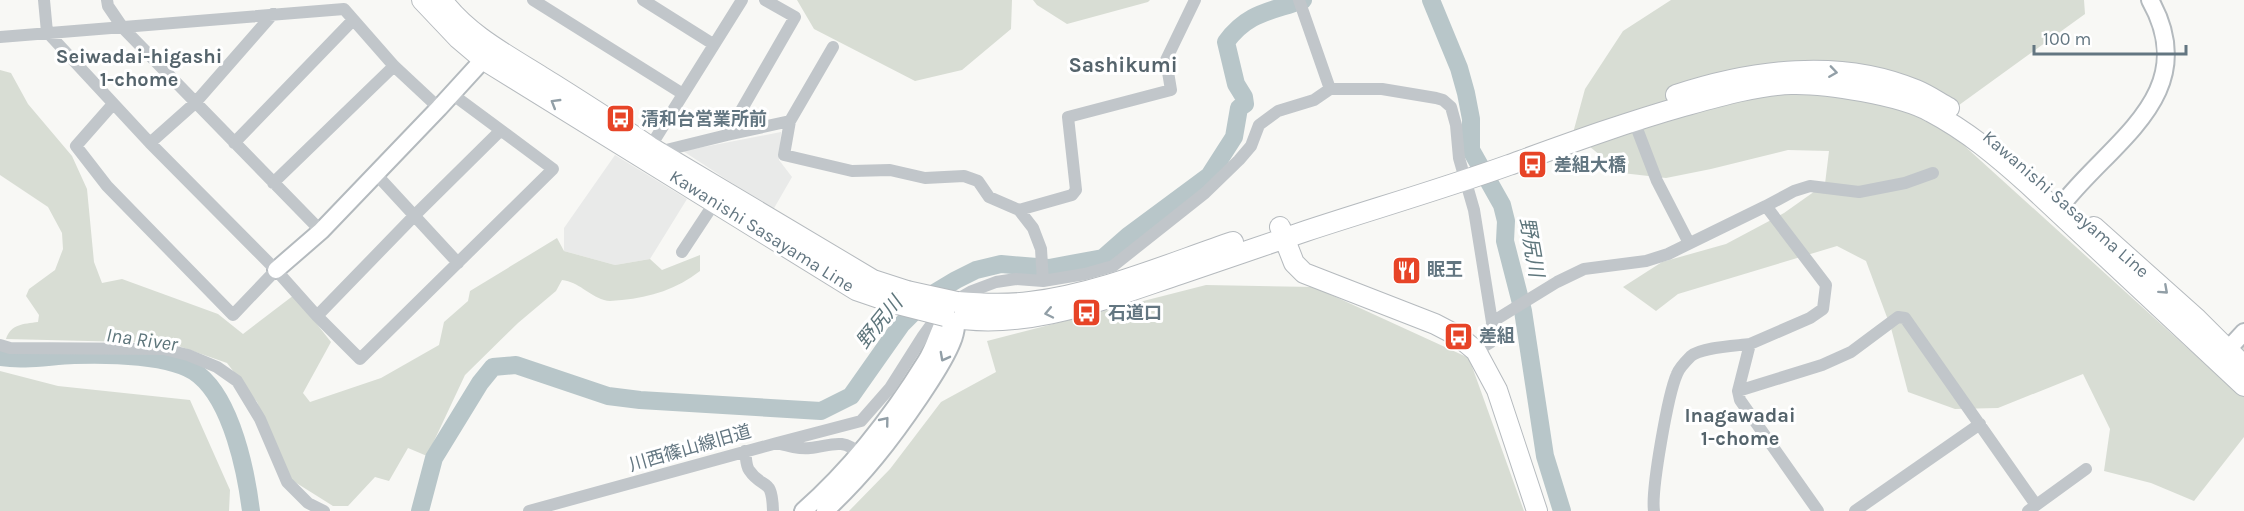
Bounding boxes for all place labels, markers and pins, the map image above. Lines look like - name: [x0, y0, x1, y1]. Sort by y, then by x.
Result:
- bus stop icon: 清和台営業所前: [604, 103, 636, 135]
- place label: 清和台営業所前: [641, 108, 767, 130]
- bus stop icon: 差組大橋: [1517, 149, 1549, 181]
- place label: 差組大橋: [1554, 154, 1626, 176]
- restaurant icon: 眠王: [1390, 254, 1422, 286]
- place label: 眠王: [1427, 259, 1463, 281]
- bus stop icon: 石道口: [1071, 297, 1103, 329]
- place label: 石道口: [1108, 302, 1162, 324]
- bus stop icon: 差組: [1442, 320, 1474, 352]
- place label: 差組: [1479, 325, 1515, 347]

